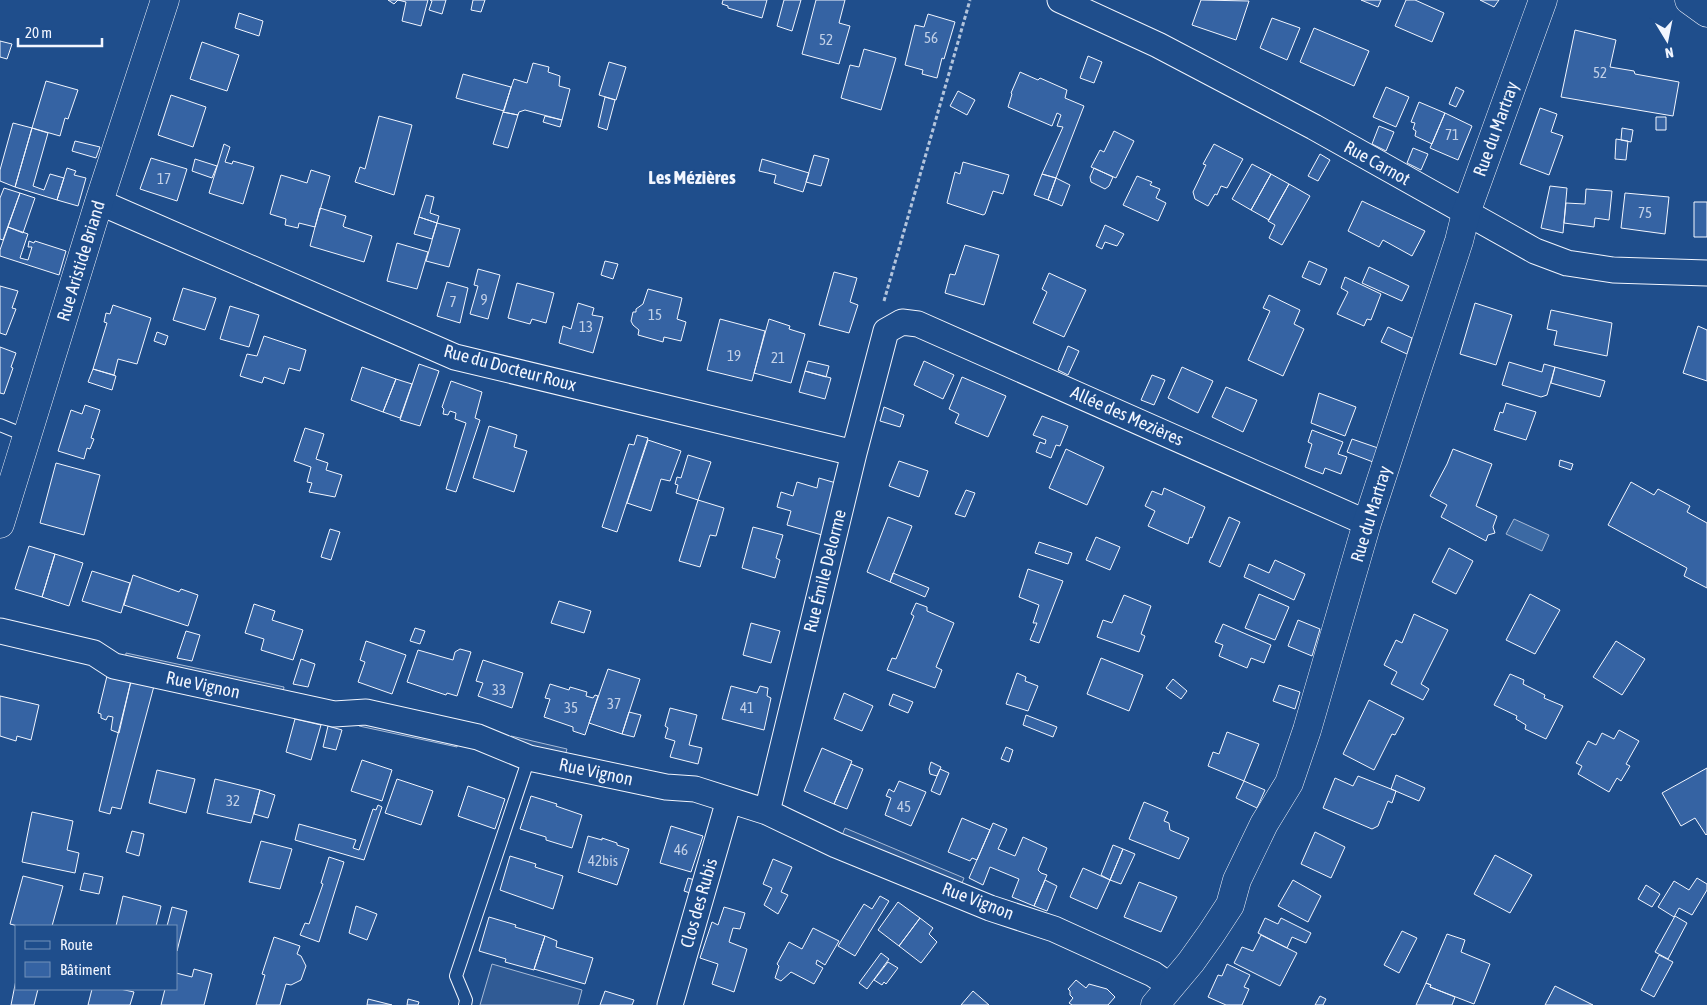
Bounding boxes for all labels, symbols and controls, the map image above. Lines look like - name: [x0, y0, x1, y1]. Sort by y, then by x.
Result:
- scale bar: [18, 15, 101, 47]
- north arrow: [1642, 15, 1692, 65]
- text: 20 m: [25, 24, 52, 41]
- house number: 56: [924, 29, 938, 46]
- house number: 52: [819, 31, 833, 48]
- text: N: [1664, 44, 1675, 61]
- house number: 52: [1593, 64, 1607, 81]
- street label: Rue du Martray: [1469, 78, 1522, 179]
- house number: 71: [1445, 126, 1459, 143]
- street label: Rue Carnot: [1340, 136, 1414, 189]
- district label: Les Mézières: [648, 166, 736, 188]
- house number: 17: [157, 170, 171, 187]
- street label: Rue Aristide Briand: [52, 198, 109, 324]
- house number: 75: [1638, 204, 1652, 221]
- house number: 9: [480, 291, 488, 308]
- house number: 7: [449, 293, 457, 310]
- house number: 15: [648, 306, 662, 323]
- house number: 13: [579, 318, 593, 335]
- street label: Rue du Docteur Roux: [442, 340, 579, 395]
- house number: 19: [727, 347, 741, 364]
- house number: 21: [771, 349, 785, 366]
- street label: Allée des Mezières: [1068, 381, 1187, 450]
- street label: Rue du Martray: [1346, 463, 1395, 565]
- street label: Rue Émile Delorme: [799, 507, 850, 635]
- street label: Rue Vignon: [164, 666, 242, 703]
- house number: 33: [492, 681, 506, 698]
- house number: 37: [607, 695, 621, 712]
- house number: 35: [564, 699, 578, 716]
- house number: 41: [740, 699, 754, 716]
- street label: Rue Vignon: [557, 753, 635, 790]
- house number: 32: [226, 792, 240, 809]
- house number: 45: [897, 798, 911, 815]
- house number: 46: [674, 841, 688, 858]
- house number: 42bis: [588, 852, 618, 869]
- street label: Clos des Rubis: [676, 856, 721, 950]
- street label: Rue Vignon: [939, 877, 1017, 924]
- legend: [15, 925, 178, 990]
- text: Route: [60, 936, 93, 953]
- text: Bâtiment: [60, 961, 111, 978]

